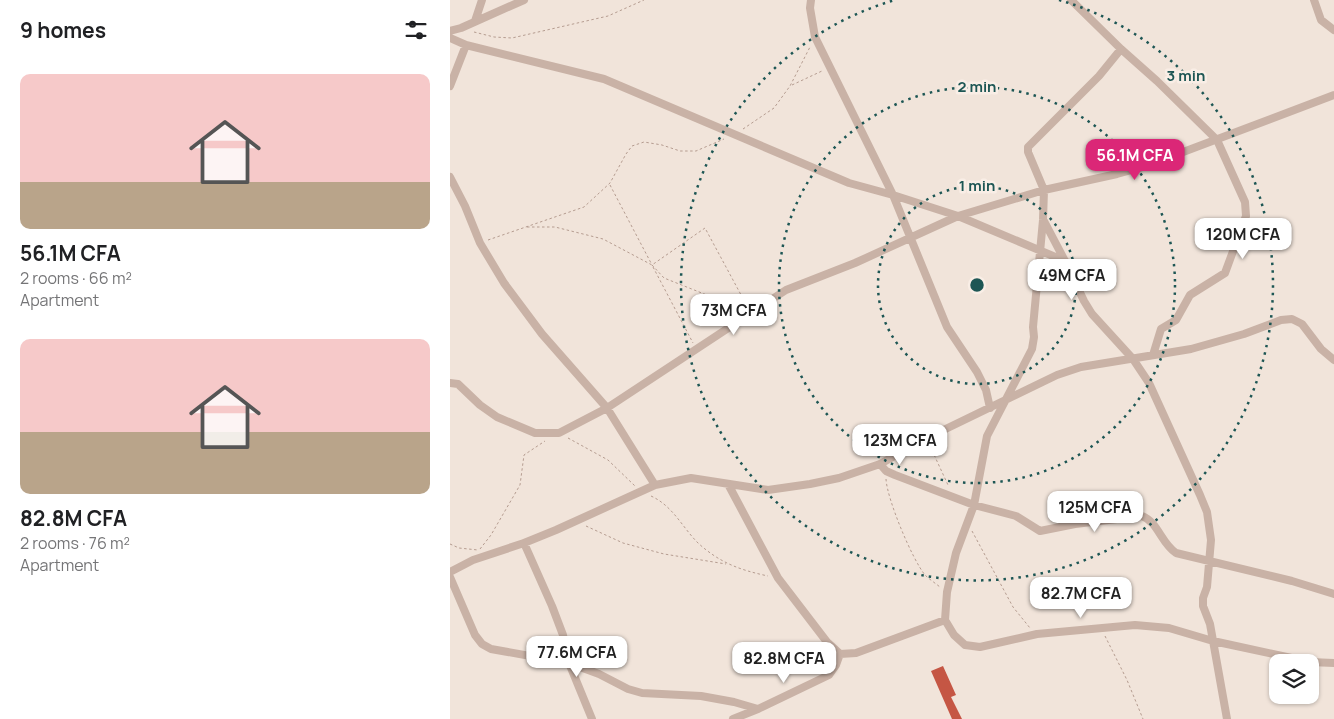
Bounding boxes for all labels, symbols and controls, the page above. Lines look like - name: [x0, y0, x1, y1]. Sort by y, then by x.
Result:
- text: 9 homes: [20, 16, 106, 44]
- icon: filters: [402, 16, 430, 44]
- text: 3 min: [1167, 65, 1205, 86]
- text: 2 min: [957, 76, 997, 97]
- icon: home: [180, 107, 270, 197]
- pin: 56.1M CFA: [1078, 138, 1192, 181]
- text: 56.1M CFA: [1097, 144, 1173, 166]
- text: 1 min: [959, 175, 995, 196]
- pin: 120M CFA: [1191, 218, 1295, 260]
- text: 120M CFA: [1206, 223, 1280, 245]
- text: 56.1M CFA: [20, 239, 121, 267]
- pin: 49M CFA: [1026, 258, 1118, 301]
- text: 49M CFA: [1039, 264, 1105, 286]
- text: 2 rooms · 66 m²: [20, 267, 132, 289]
- centre of rings: [968, 276, 986, 294]
- text: Apartment: [20, 289, 99, 311]
- pin: 73M CFA: [688, 294, 780, 336]
- text: 73M CFA: [701, 299, 767, 321]
- icon: home: [180, 372, 270, 462]
- pin: 123M CFA: [848, 424, 952, 466]
- text: 123M CFA: [863, 429, 937, 451]
- pin: 125M CFA: [1043, 490, 1147, 533]
- text: 125M CFA: [1058, 496, 1132, 518]
- text: 82.8M CFA: [20, 504, 127, 532]
- text: 2 rooms · 76 m²: [20, 532, 130, 554]
- text: Apartment: [20, 554, 99, 576]
- pin: 82.7M CFA: [1024, 576, 1138, 619]
- text: 82.7M CFA: [1041, 582, 1121, 604]
- pin: 77.6M CFA: [520, 636, 634, 678]
- text: 77.6M CFA: [537, 641, 617, 663]
- pin: 82.8M CFA: [727, 642, 841, 684]
- text: 82.8M CFA: [743, 647, 825, 669]
- map controls: [1269, 654, 1319, 704]
- button: layers: [1269, 654, 1319, 704]

